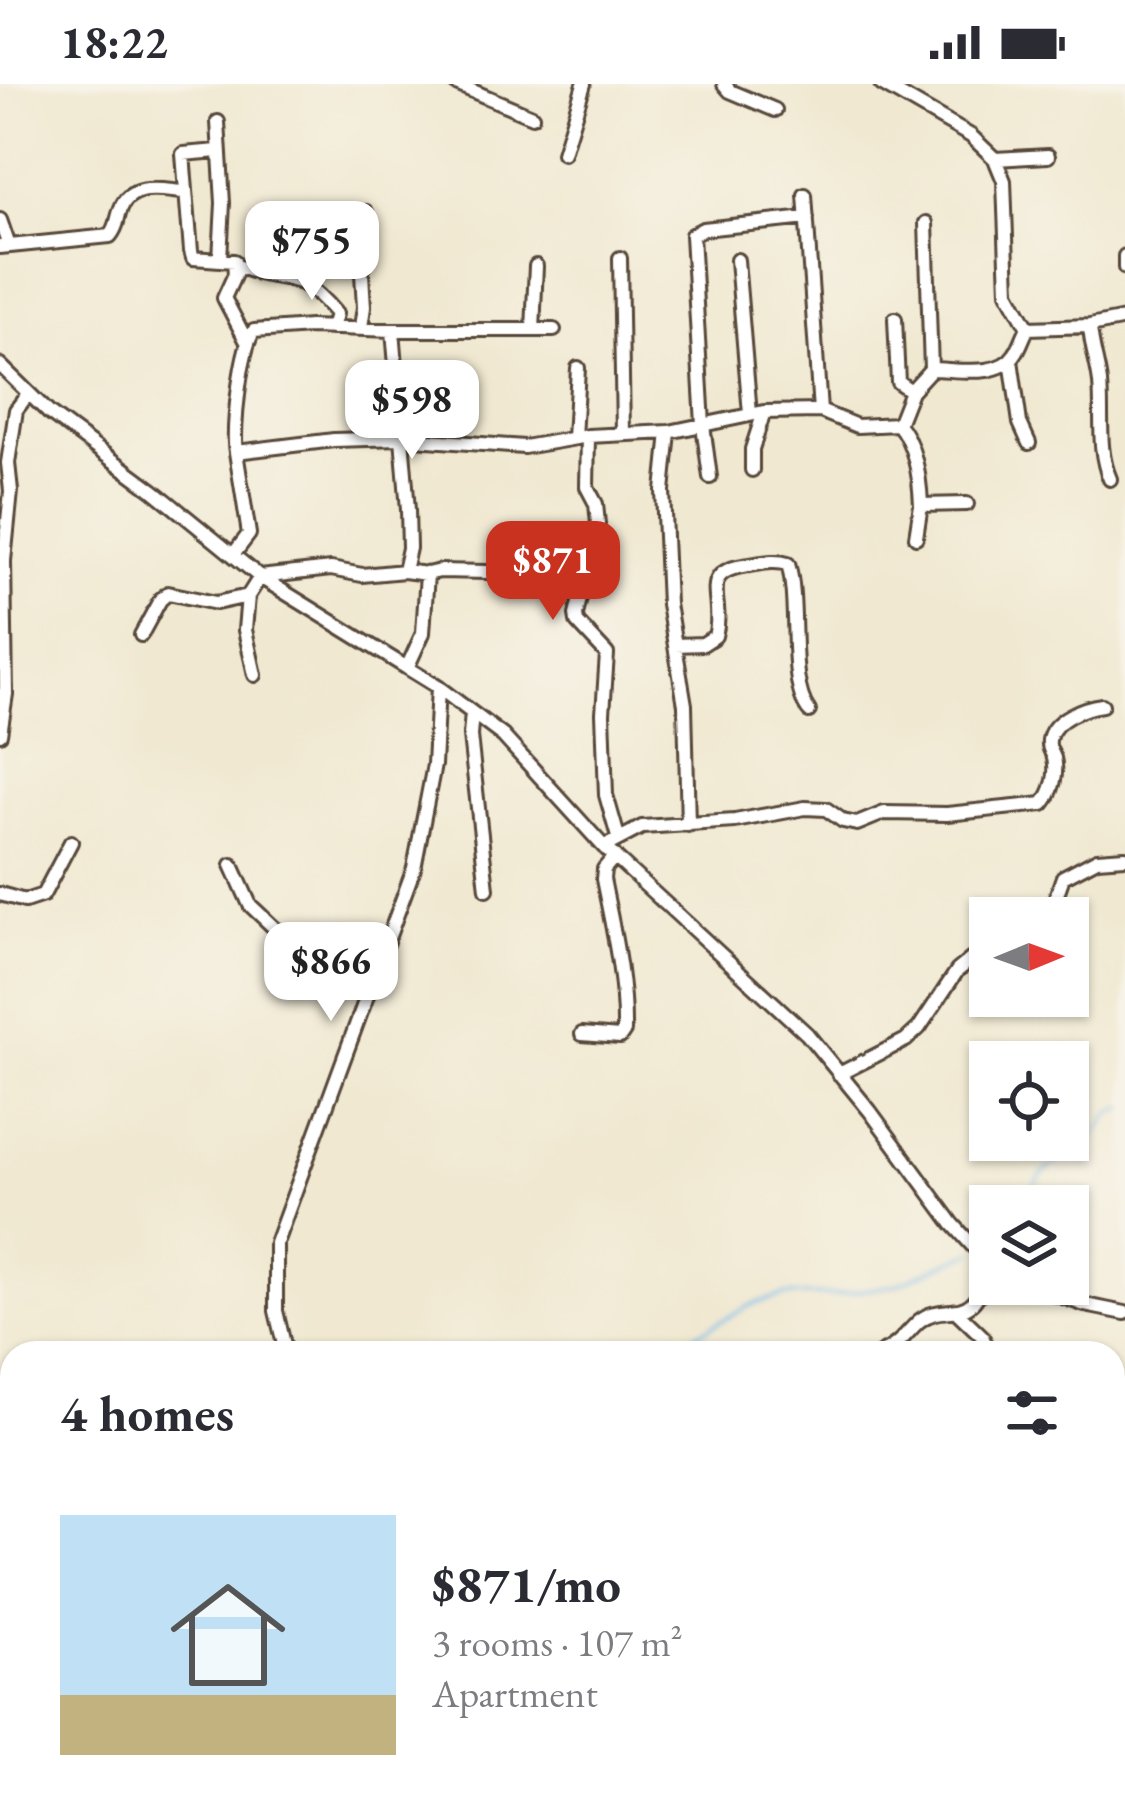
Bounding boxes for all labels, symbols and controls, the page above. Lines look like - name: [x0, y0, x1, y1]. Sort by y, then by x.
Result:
- text: 18:22: [60, 13, 168, 71]
- pin: $755: [241, 201, 383, 303]
- text: $755: [272, 214, 352, 265]
- pin: $598: [341, 360, 483, 462]
- text: $598: [372, 373, 452, 424]
- pin: $871: [482, 521, 624, 623]
- text: $871: [513, 534, 593, 585]
- north arrow: [969, 897, 1089, 1017]
- map controls: [969, 897, 1089, 1305]
- pin: $866: [260, 922, 402, 1024]
- text: $866: [291, 935, 371, 986]
- button: locate: [969, 1041, 1089, 1161]
- button: layers: [969, 1185, 1089, 1305]
- text: 4 homes: [60, 1380, 234, 1446]
- icon: filters: [999, 1380, 1065, 1446]
- text: $871/mo: [432, 1551, 621, 1617]
- icon: home: [156, 1563, 300, 1707]
- text: 3 rooms · 107 m²: [432, 1617, 683, 1668]
- text: Apartment: [432, 1668, 598, 1719]

